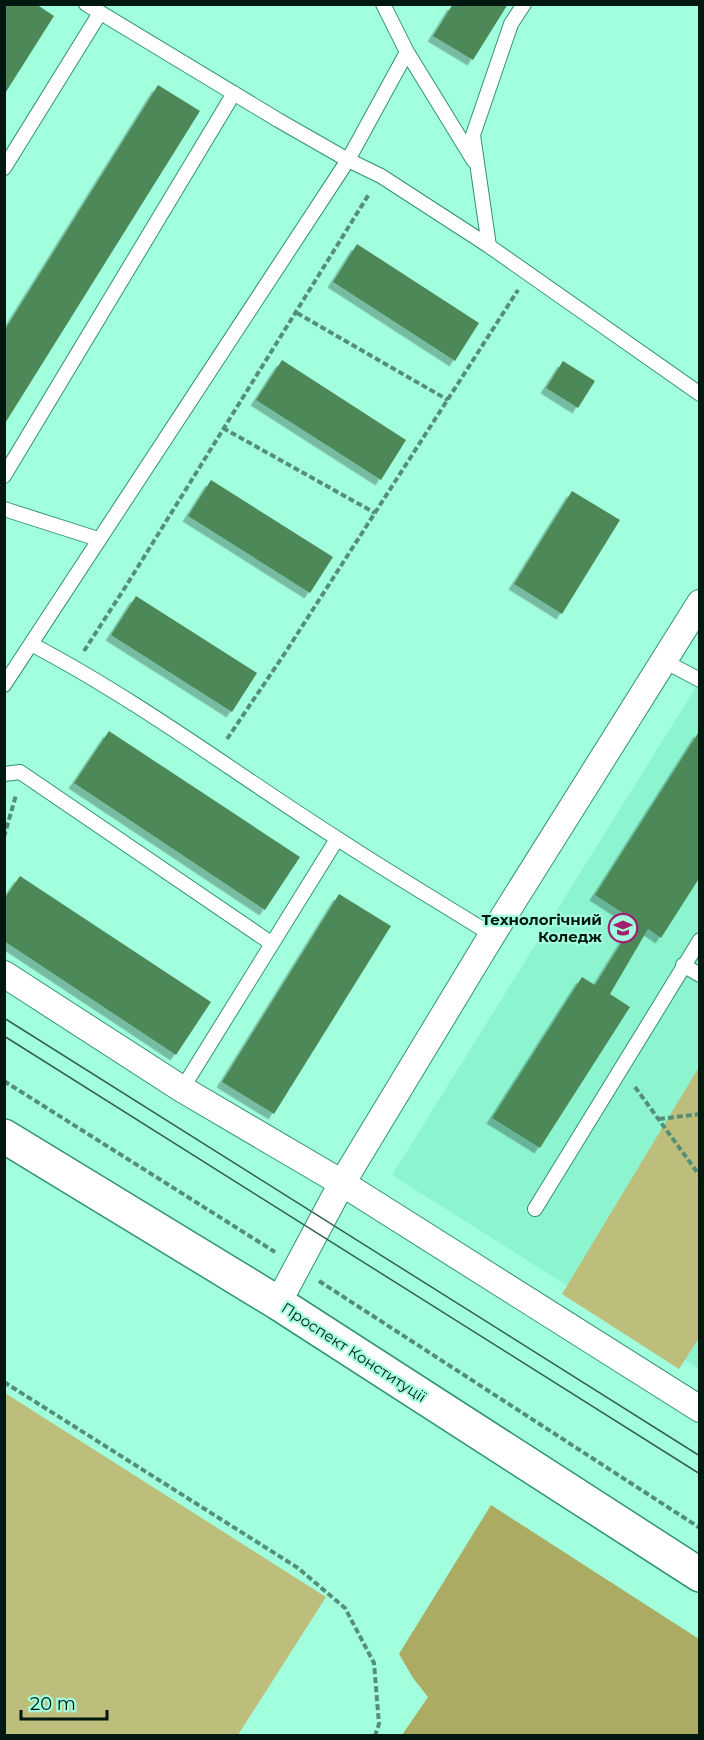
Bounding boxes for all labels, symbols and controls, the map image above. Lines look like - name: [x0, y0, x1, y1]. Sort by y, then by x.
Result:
- place label: Технологічний Коледж: [482, 910, 602, 946]
- school or university icon: Технологічний Коледж: [607, 912, 639, 944]
- street label: Проспект Конституції: [278, 1298, 430, 1406]
- scale bar: [21, 1683, 106, 1721]
- text: 20 m: [30, 1693, 76, 1715]

